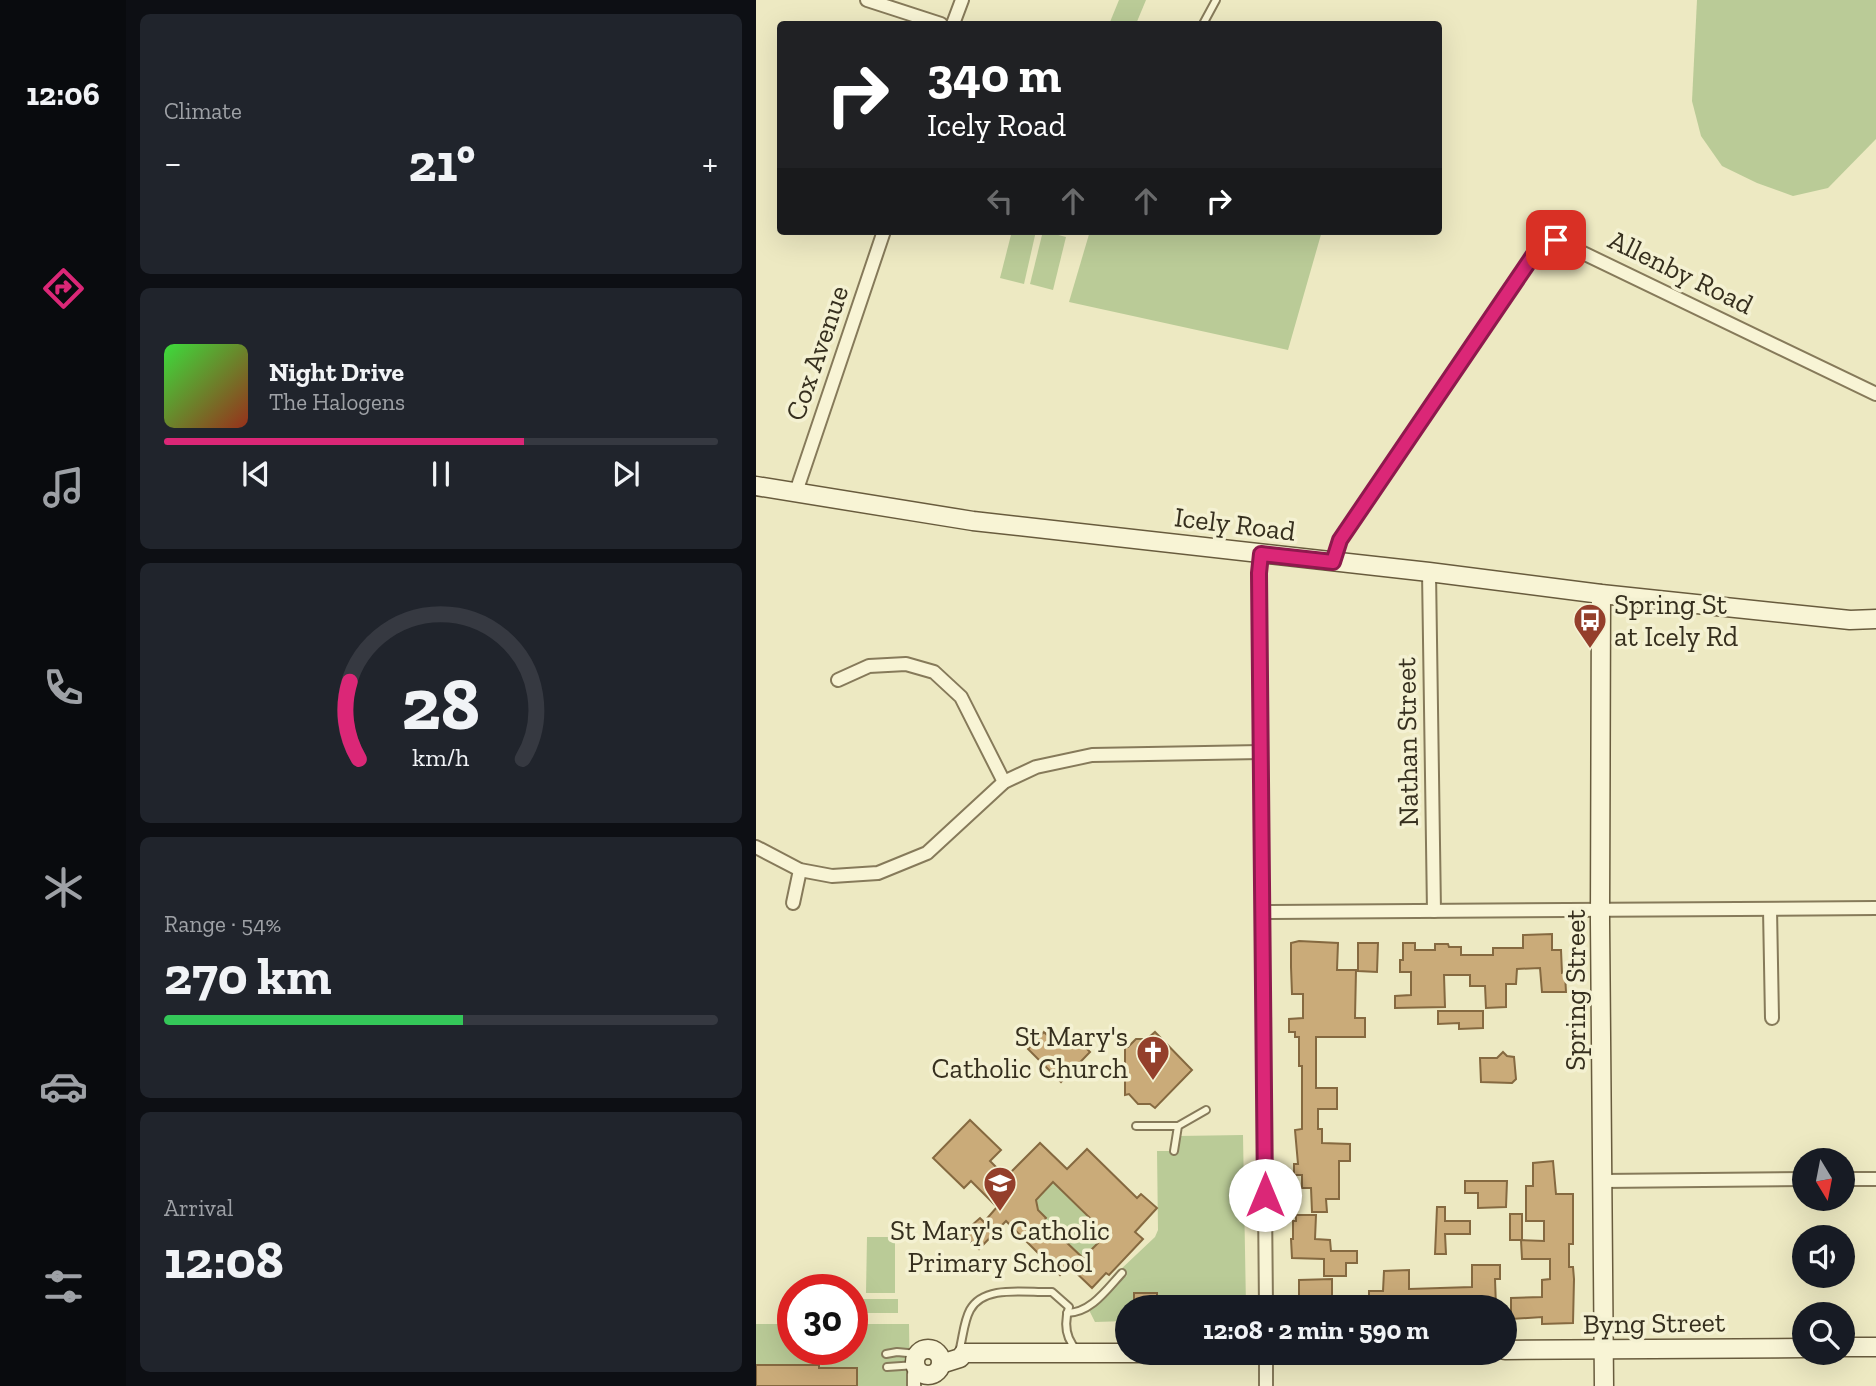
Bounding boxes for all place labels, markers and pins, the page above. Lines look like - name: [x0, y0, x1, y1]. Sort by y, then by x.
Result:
- pin: [1526, 210, 1586, 270]
- place label: Spring St at Icely Rd: [1614, 588, 1738, 653]
- bus stop icon: Spring St at Icely Rd: [1571, 601, 1609, 650]
- place label: St Mary's Catholic Church: [932, 1020, 1128, 1085]
- church icon: St Mary's Catholic Church: [1134, 1033, 1172, 1082]
- school or university icon: St Mary's Catholic Primary School: [981, 1164, 1019, 1213]
- place label: St Mary's Catholic Primary School: [890, 1214, 1110, 1279]

